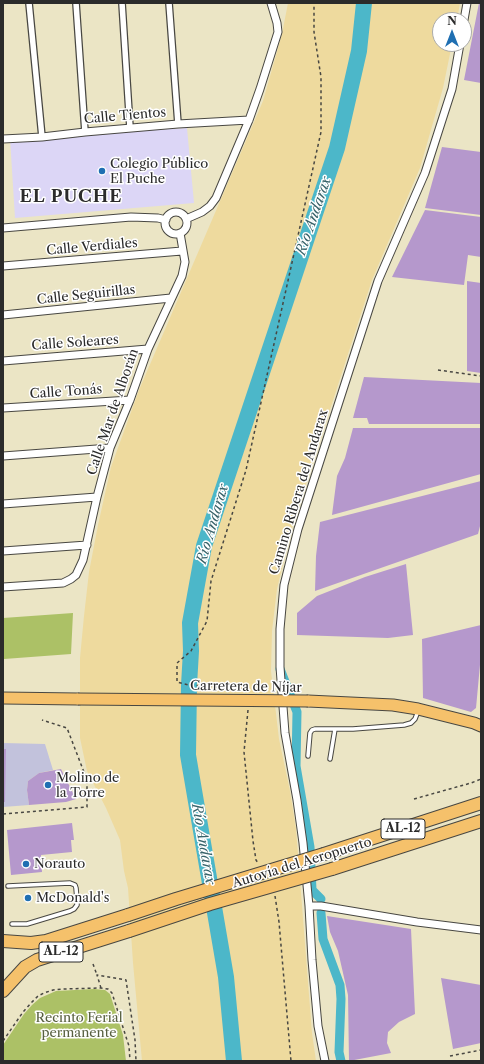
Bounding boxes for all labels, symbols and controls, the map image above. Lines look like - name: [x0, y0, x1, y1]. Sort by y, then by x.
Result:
- north arrow: [432, 12, 472, 52]
- text: N: [447, 14, 457, 28]
- street label: Calle Tientos: [83, 105, 167, 127]
- place label: Colegio Público El Puche: [110, 156, 208, 187]
- marker: Colegio Público El Puche: [97, 166, 107, 176]
- water label: Río Andarax: [293, 175, 335, 257]
- district label: EL PUCHE: [19, 187, 123, 207]
- street label: Calle Verdiales: [46, 235, 138, 259]
- street label: Calle Seguirillas: [36, 282, 136, 308]
- street label: Calle Soleares: [31, 332, 119, 354]
- street label: Calle Mar de Alborán: [84, 347, 142, 477]
- street label: Calle Tonás: [29, 382, 103, 402]
- street label: Camino Ribera del Andarax: [266, 408, 332, 576]
- water label: Río Andarax: [194, 482, 232, 566]
- street label: Carretera de Níjar: [190, 678, 302, 696]
- place label: Molino de la Torre: [56, 770, 119, 801]
- marker: Molino de la Torre: [43, 780, 53, 790]
- water label: Río Andarax: [188, 802, 218, 886]
- road number: AL-12: [381, 819, 425, 839]
- street label: Autovía del Aeropuerto: [230, 834, 374, 892]
- place label: Norauto: [34, 856, 85, 872]
- marker: Norauto: [21, 859, 31, 869]
- place label: McDonald's: [36, 890, 109, 906]
- marker: McDonald's: [23, 893, 33, 903]
- road number: AL-12: [39, 942, 83, 962]
- park label: Recinto Ferial permanente: [35, 1010, 123, 1041]

